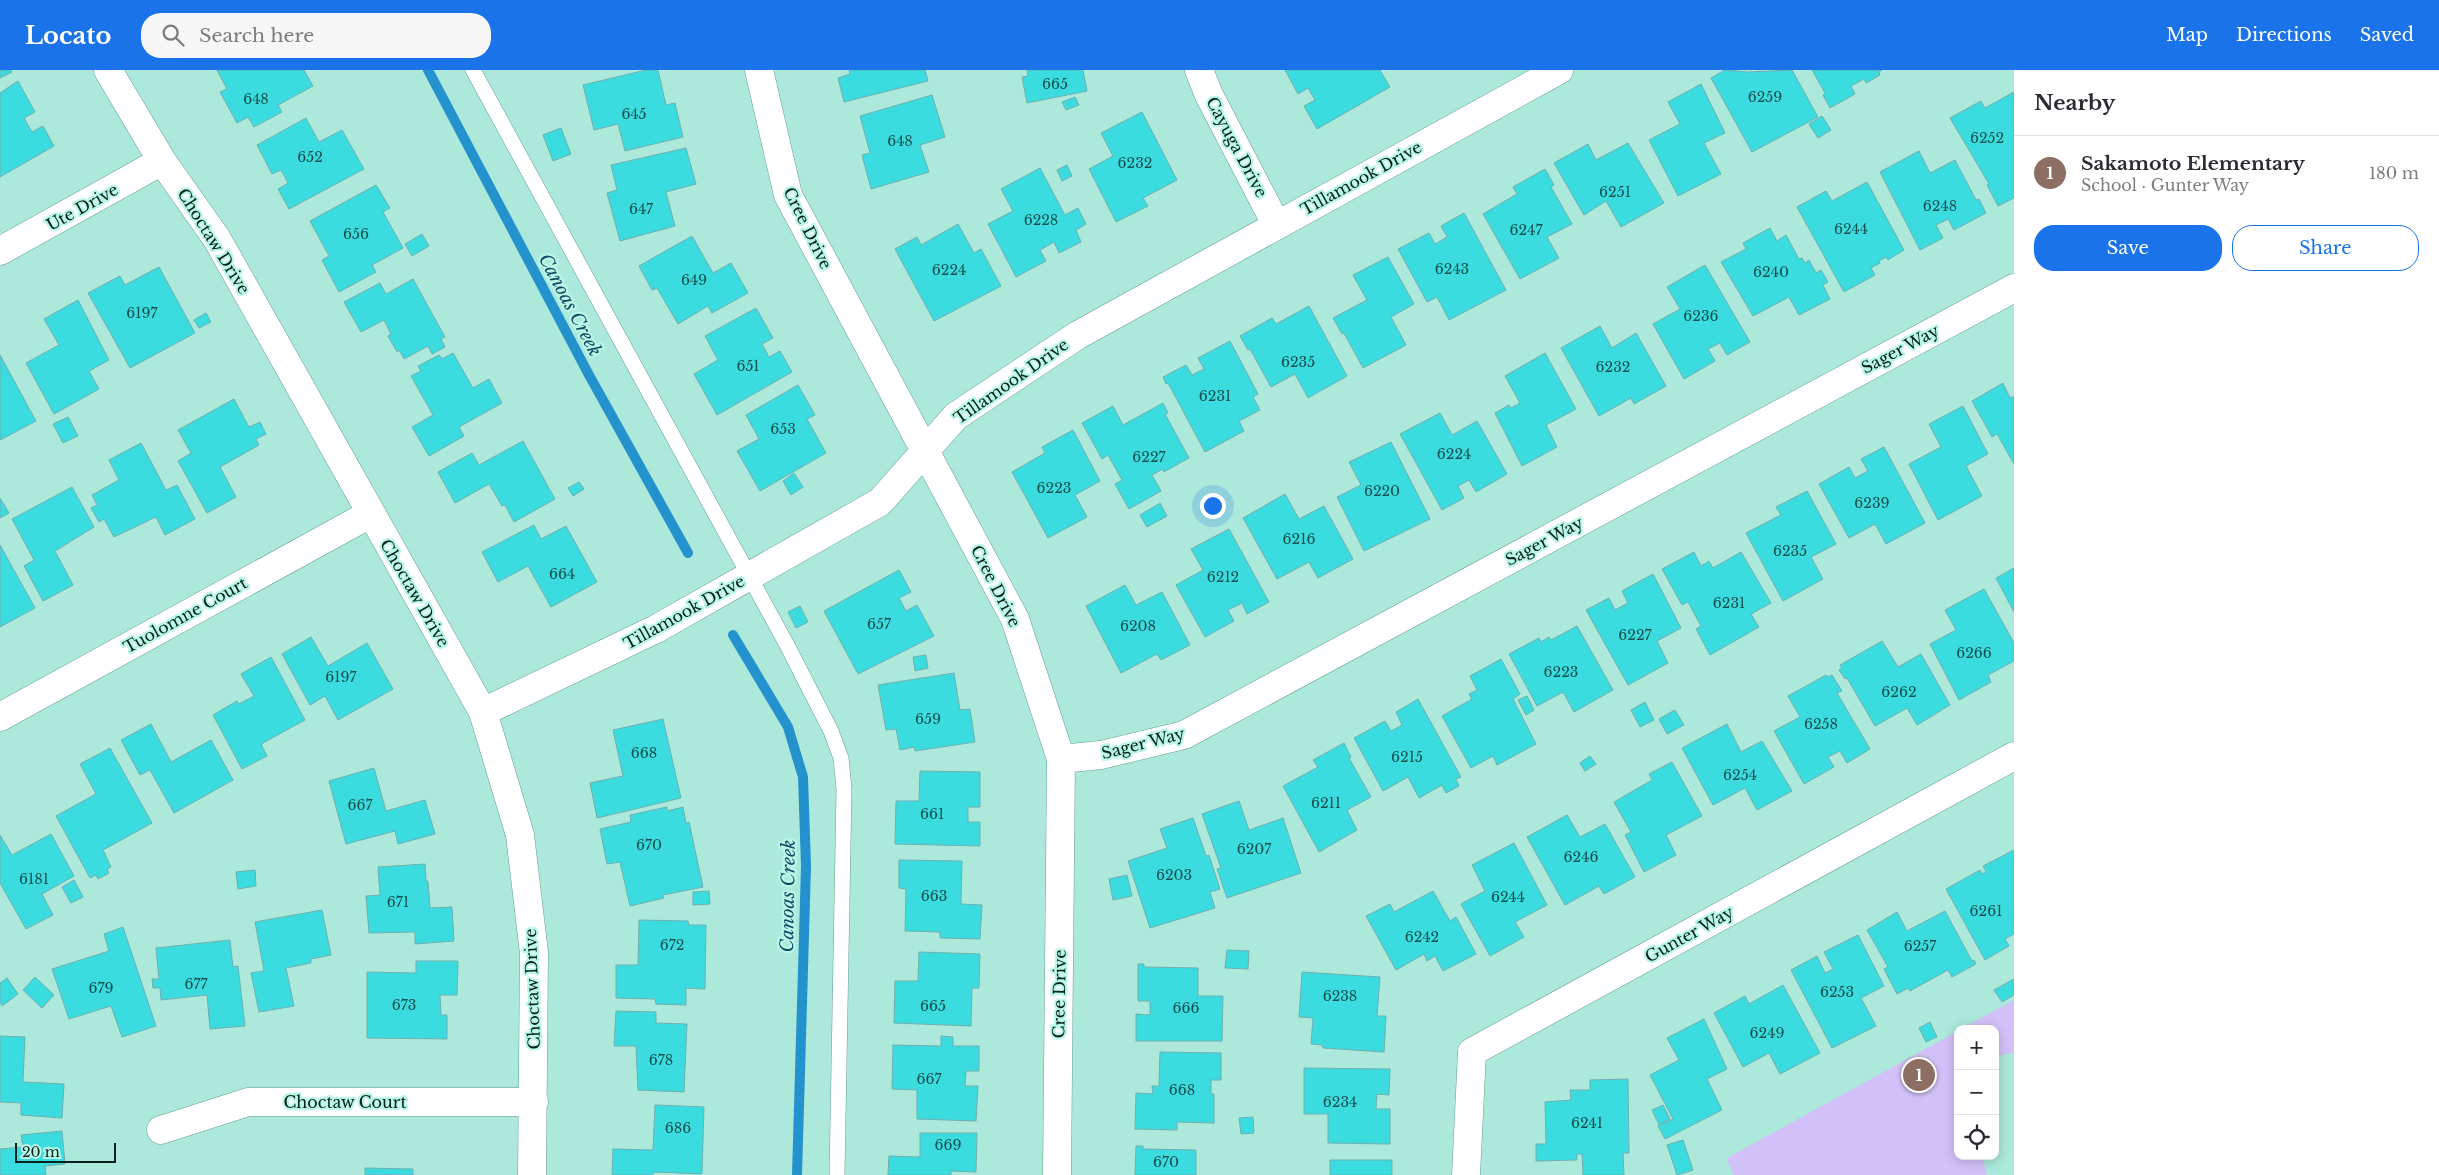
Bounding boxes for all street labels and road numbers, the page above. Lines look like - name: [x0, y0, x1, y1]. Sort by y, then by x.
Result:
- street label: Cayuga Drive: [1202, 93, 1272, 201]
- street label: Tillamook Drive: [1297, 136, 1425, 220]
- street label: Ute Drive: [43, 179, 121, 235]
- street label: Choctaw Drive: [173, 184, 255, 298]
- street label: Cree Drive: [780, 184, 836, 272]
- street label: Sager Way: [1858, 320, 1943, 378]
- street label: Tillamook Drive: [950, 334, 1072, 428]
- street label: Sager Way: [1502, 512, 1587, 570]
- street label: Choctaw Drive: [376, 536, 454, 650]
- street label: Cree Drive: [967, 542, 1025, 630]
- street label: Tillamook Drive: [620, 570, 748, 654]
- street label: Tuolomne Court: [120, 573, 250, 657]
- street label: Sager Way: [1099, 723, 1187, 763]
- street label: Gunter Way: [1641, 901, 1737, 967]
- street label: Choctaw Drive: [520, 928, 544, 1050]
- street label: Cree Drive: [1048, 949, 1070, 1039]
- street label: Choctaw Court: [284, 1092, 406, 1112]

